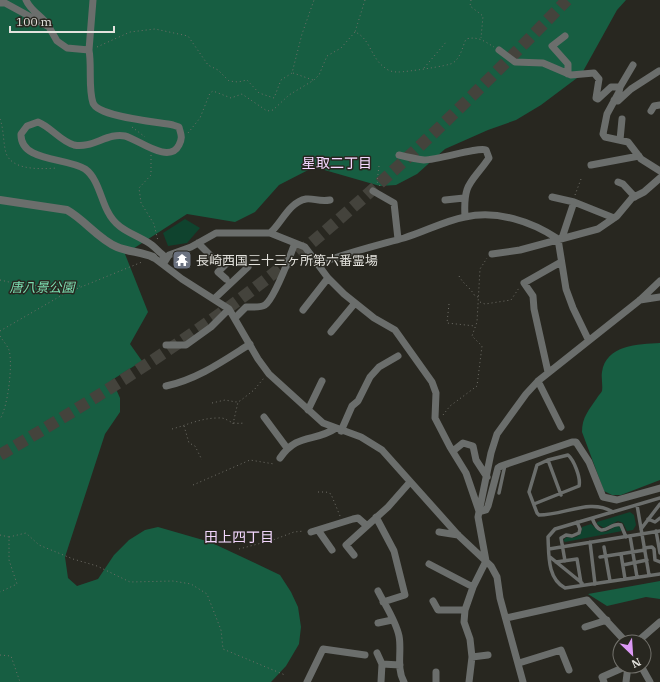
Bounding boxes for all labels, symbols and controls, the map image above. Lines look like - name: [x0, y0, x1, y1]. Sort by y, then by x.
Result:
- scale bar: [10, 8, 114, 34]
- text: 100 m: [16, 14, 52, 29]
- district label: 星取二丁目: [302, 154, 372, 172]
- temple icon: 長崎西国三十三ヶ所第六番霊場: [171, 249, 193, 271]
- place label: 長崎西国三十三ヶ所第六番霊場: [196, 252, 378, 269]
- park label: 唐八景公園: [9, 279, 76, 296]
- district label: 田上四丁目: [204, 528, 274, 546]
- north arrow: [612, 634, 652, 674]
- text: N: [629, 655, 643, 671]

